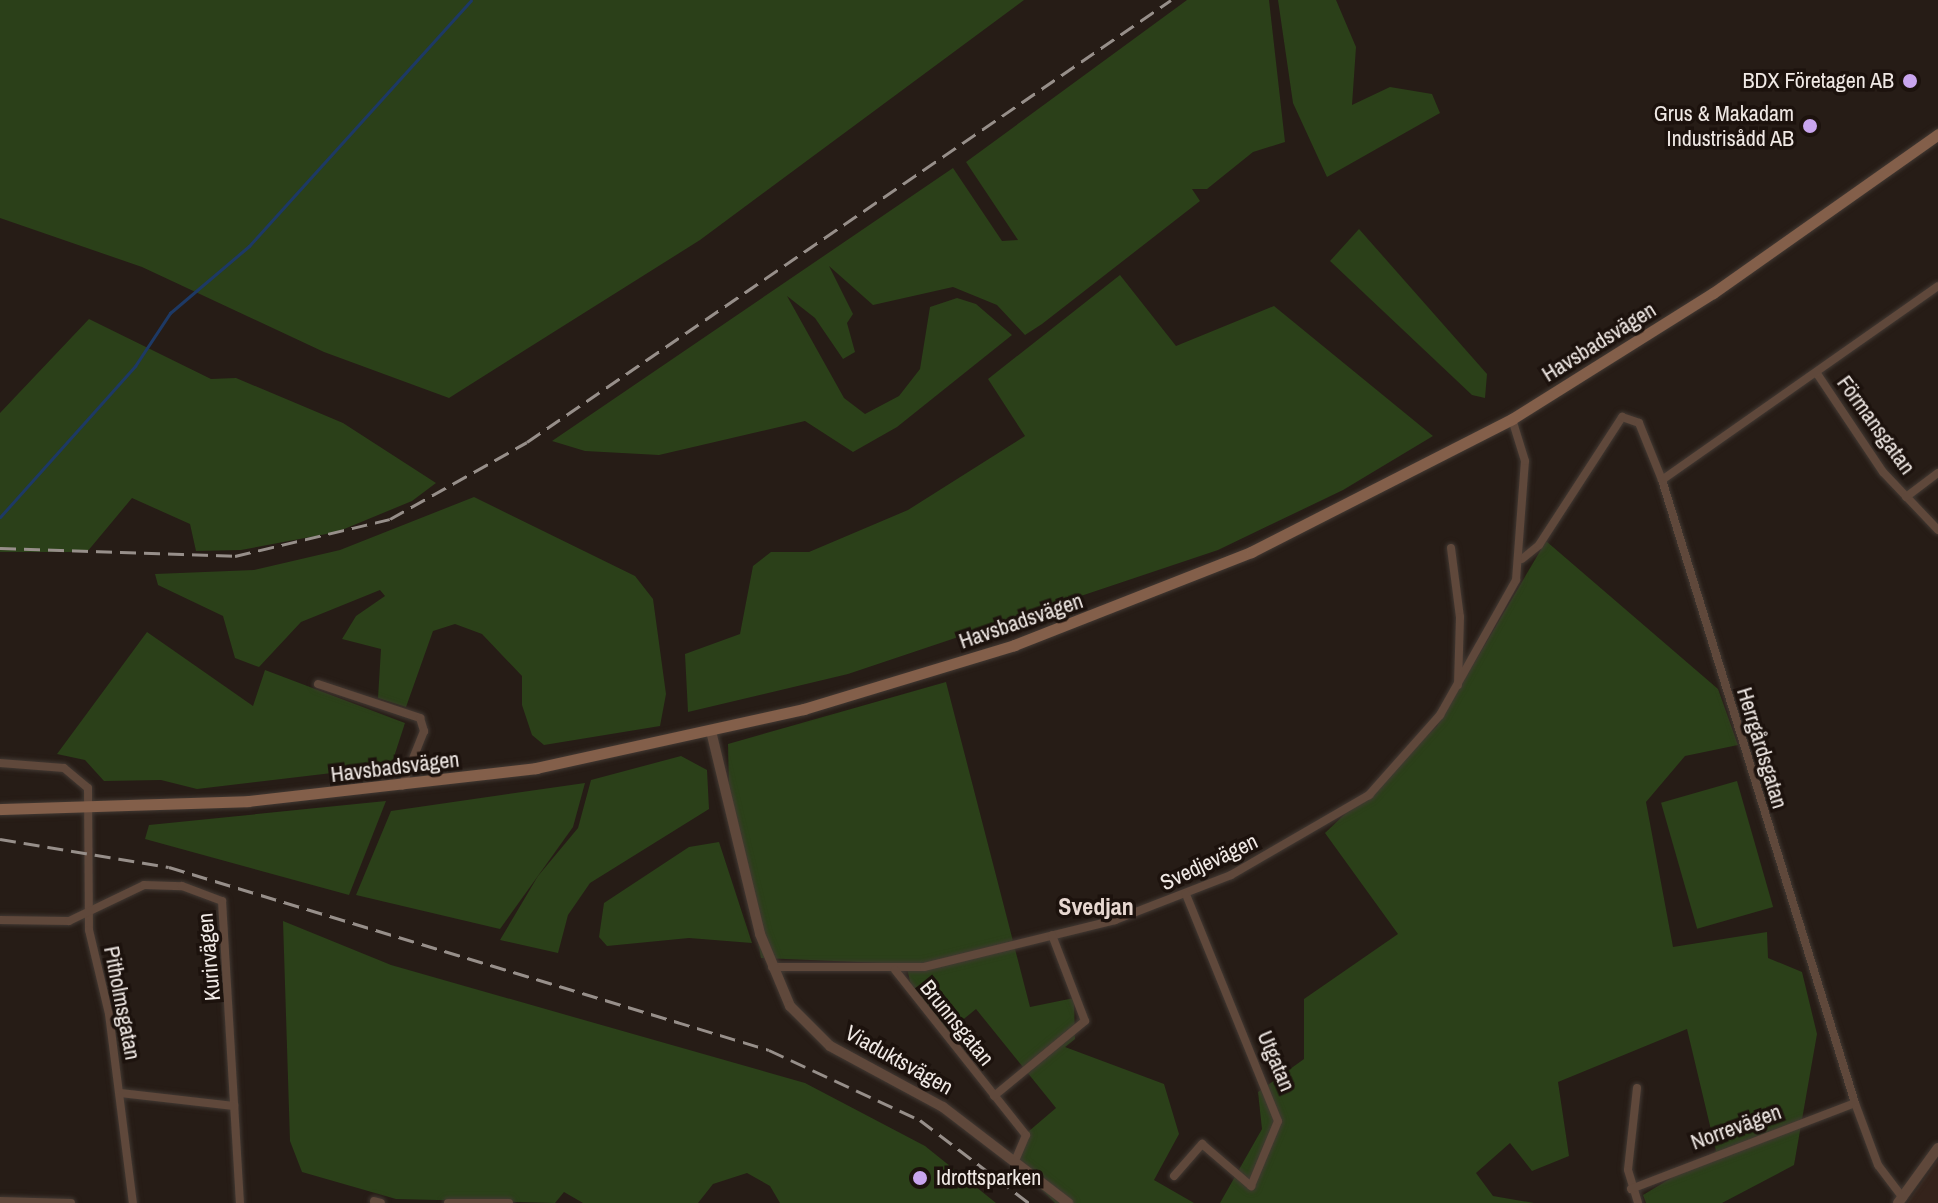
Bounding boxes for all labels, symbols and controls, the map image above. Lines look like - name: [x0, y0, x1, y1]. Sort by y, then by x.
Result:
- place label: BDX Företagen AB: [1741, 68, 1894, 94]
- marker: BDX Företagen AB: [1901, 72, 1919, 90]
- place label: Grus & Makadam Industrisådd AB: [1654, 100, 1794, 152]
- marker: Grus & Makadam Industrisådd AB: [1801, 117, 1819, 135]
- street label: Havsbadsvägen: [1537, 297, 1661, 387]
- street label: Förmansgatan: [1831, 371, 1921, 479]
- street label: Havsbadsvägen: [956, 587, 1086, 655]
- street label: Herrgårdsgatan: [1731, 684, 1793, 812]
- street label: Havsbadsvägen: [329, 746, 461, 788]
- street label: Svedjevägen: [1156, 828, 1262, 896]
- district label: Svedjan: [1058, 893, 1134, 921]
- street label: Kurirvägen: [192, 912, 226, 1002]
- street label: Pitholmsgatan: [98, 944, 146, 1062]
- street label: Brunnsgatan: [915, 975, 999, 1071]
- street label: Viaduktsvägen: [841, 1020, 957, 1100]
- street label: Utgatan: [1252, 1027, 1300, 1095]
- street label: Norrevägen: [1687, 1098, 1785, 1156]
- place label: Idrottsparken: [936, 1165, 1041, 1191]
- marker: Idrottsparken: [911, 1169, 929, 1187]

